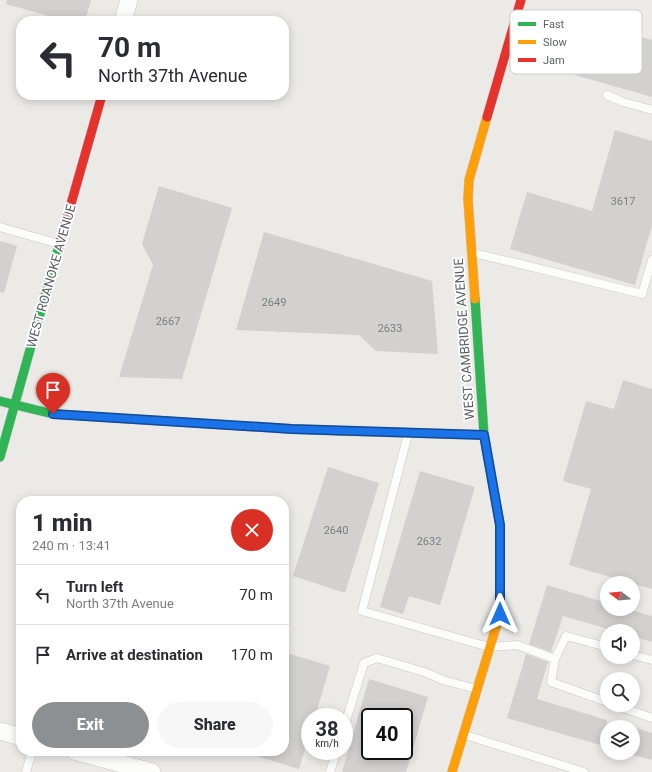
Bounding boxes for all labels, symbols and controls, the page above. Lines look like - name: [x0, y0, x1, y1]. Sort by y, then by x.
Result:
- legend: [510, 10, 642, 74]
- text: Fast: [543, 18, 565, 31]
- text: 70 m: [98, 31, 161, 64]
- icon: left: [32, 32, 84, 84]
- text: Slow: [543, 36, 567, 49]
- text: Jam: [543, 54, 565, 67]
- text: North 37th Avenue: [98, 65, 247, 86]
- house number: 3617: [611, 195, 635, 208]
- street label: WEST ROANOKE AVENUE: [23, 203, 79, 349]
- street label: WEST CAMBRIDGE AVENUE: [451, 258, 477, 420]
- house number: 2649: [262, 296, 286, 309]
- house number: 2667: [156, 315, 180, 328]
- house number: 2633: [378, 322, 402, 335]
- pin: [36, 373, 70, 414]
- icon: arrive: [42, 379, 64, 401]
- text: 1 min: [32, 509, 93, 537]
- button: close: [231, 509, 273, 551]
- house number: 2640: [324, 524, 348, 537]
- house number: 2632: [417, 535, 441, 548]
- text: 240 m · 13:41: [32, 538, 111, 553]
- north arrow: [600, 576, 640, 616]
- map controls: [600, 576, 640, 760]
- text: Turn left: [66, 578, 123, 596]
- icon: left: [32, 584, 54, 606]
- text: 70 m: [239, 586, 273, 604]
- position arrow: [479, 593, 521, 635]
- text: North 37th Avenue: [66, 596, 174, 611]
- button: sound: [600, 624, 640, 664]
- icon: arrive: [32, 644, 54, 666]
- text: Arrive at destination: [66, 646, 203, 664]
- text: 170 m: [231, 646, 273, 664]
- button: search: [600, 672, 640, 712]
- button: Exit: [32, 702, 149, 748]
- button: Share: [157, 702, 273, 748]
- speed limit sign: 40: [361, 708, 413, 760]
- text: 38: [316, 717, 338, 741]
- button: layers: [600, 720, 640, 760]
- text: km/h: [315, 738, 339, 749]

